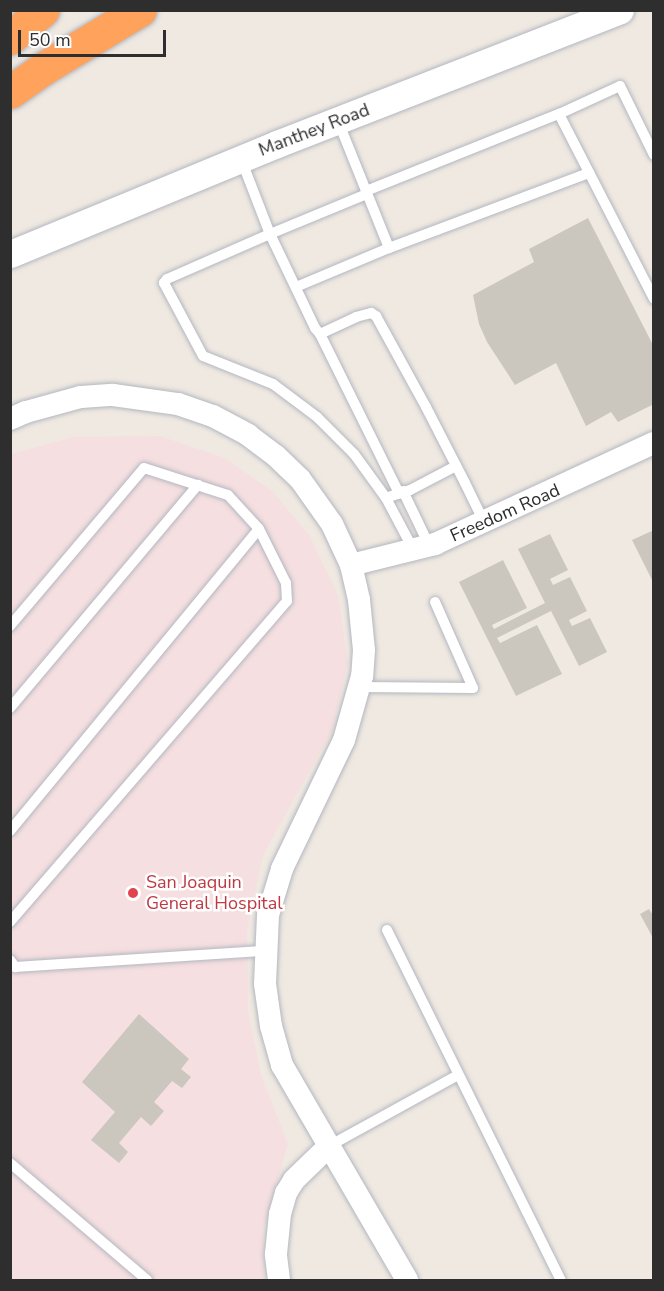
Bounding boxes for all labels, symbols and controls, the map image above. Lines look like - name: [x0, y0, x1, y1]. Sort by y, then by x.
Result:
- scale bar: [21, 18, 170, 56]
- text: 50 m: [29, 28, 71, 52]
- street label: Manthey Road: [256, 99, 372, 161]
- street label: Freedom Road: [447, 479, 563, 547]
- place label: San Joaquin General Hospital: [146, 872, 282, 914]
- marker: San Joaquin General Hospital: [124, 884, 142, 902]

